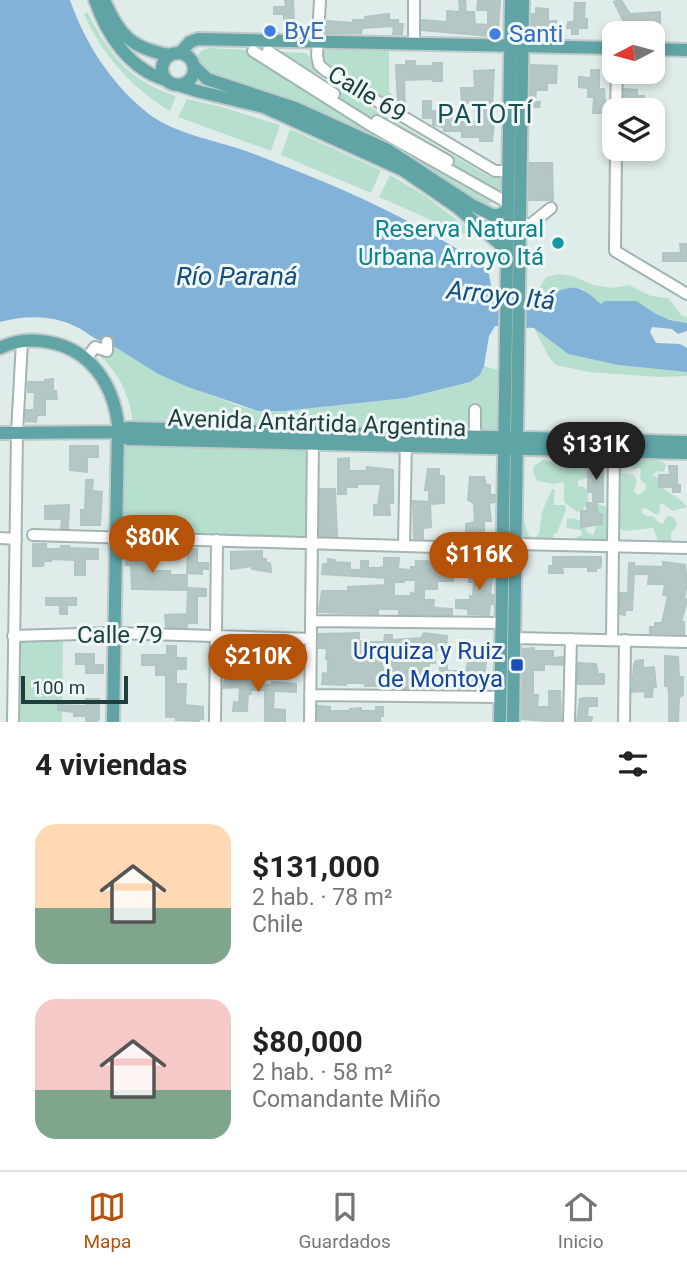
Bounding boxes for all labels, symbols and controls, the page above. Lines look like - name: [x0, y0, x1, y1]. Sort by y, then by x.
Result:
- place label: ByE: [284, 17, 324, 45]
- place label: Santi: [509, 20, 563, 48]
- north arrow: [602, 21, 665, 84]
- map controls: [602, 21, 665, 161]
- marker: ByE: [262, 23, 278, 39]
- marker: Santi: [487, 26, 503, 42]
- street label: Calle 69: [323, 60, 411, 128]
- button: layers: [602, 98, 665, 161]
- district label: PATOTÍ: [437, 99, 535, 129]
- place label: Reserva Natural Urbana Arroyo Itá: [358, 215, 544, 271]
- marker: Reserva Natural Urbana Arroyo Itá: [550, 235, 566, 251]
- water label: Río Paraná: [176, 261, 298, 291]
- water label: Arroyo Itá: [443, 274, 557, 316]
- street label: Avenida Antártida Argentina: [167, 404, 467, 442]
- pin: $131K: [547, 422, 645, 482]
- text: $131K: [562, 431, 630, 458]
- pin: $80K: [111, 516, 193, 575]
- text: $80K: [125, 524, 179, 551]
- pin: $116K: [430, 532, 528, 592]
- text: $116K: [445, 541, 513, 568]
- street label: Calle 79: [77, 621, 163, 649]
- pin: $210K: [209, 634, 307, 694]
- place label: Urquiza y Ruiz de Montoya: [353, 637, 503, 693]
- text: $210K: [224, 643, 292, 670]
- marker: Urquiza y Ruiz de Montoya: [509, 657, 525, 673]
- scale bar: [21, 673, 128, 705]
- text: 100 m: [32, 676, 85, 699]
- icon: filters: [614, 745, 652, 783]
- text: 4 viviendas: [35, 747, 187, 782]
- text: $131,000: [252, 849, 380, 884]
- icon: home: [91, 852, 175, 936]
- text: 2 hab. · 78 m²: [252, 884, 392, 911]
- text: Chile: [252, 911, 303, 938]
- text: $80,000: [252, 1024, 363, 1059]
- icon: home: [91, 1027, 175, 1111]
- text: 2 hab. · 58 m²: [252, 1059, 392, 1086]
- text: Comandante Miño: [252, 1086, 441, 1113]
- tab: Mapa: [83, 1188, 131, 1253]
- tab: Guardados: [298, 1188, 391, 1253]
- tab: Inicio: [558, 1188, 604, 1253]

